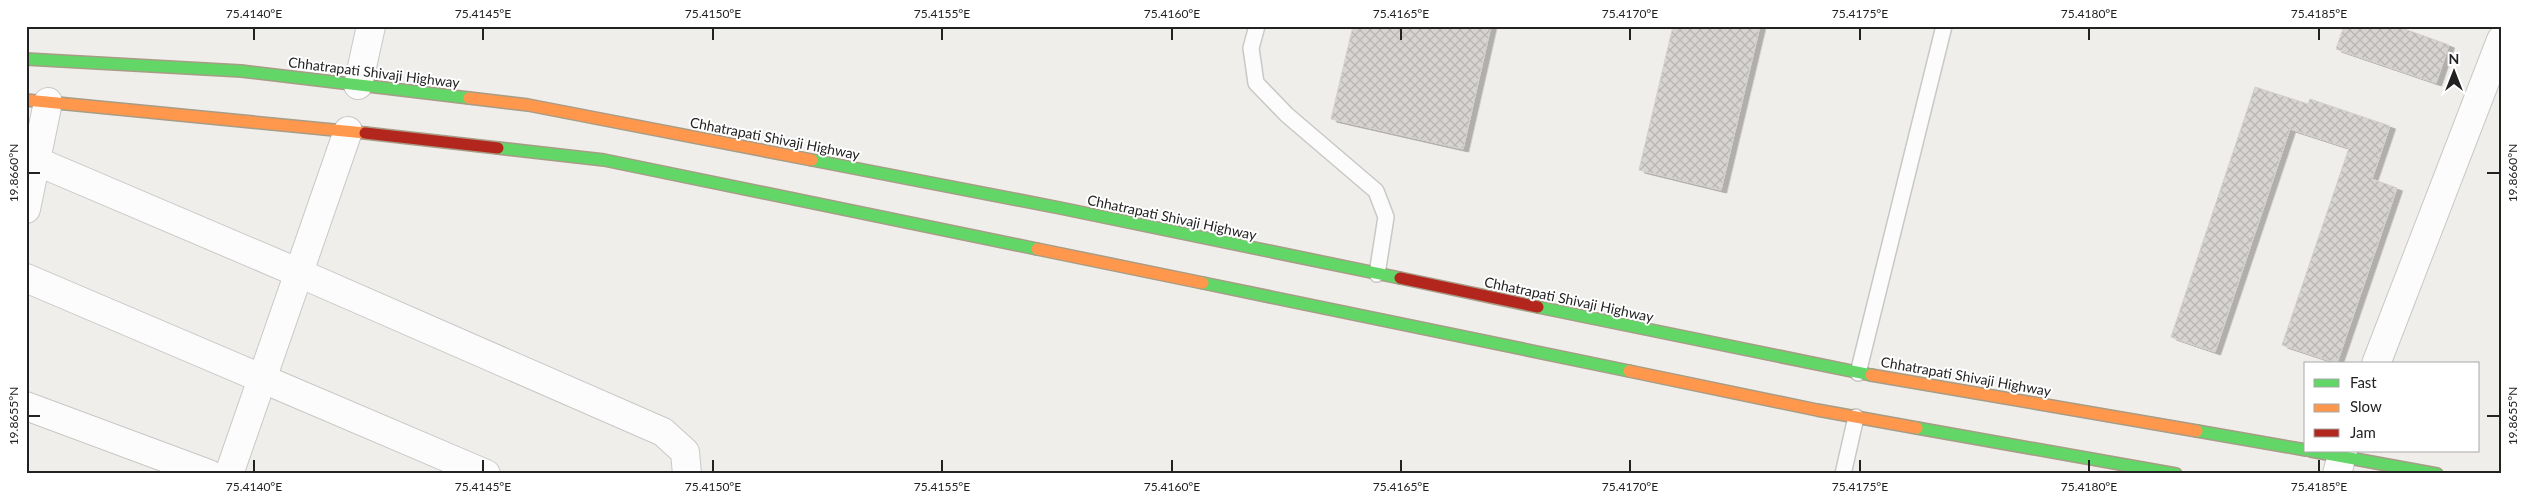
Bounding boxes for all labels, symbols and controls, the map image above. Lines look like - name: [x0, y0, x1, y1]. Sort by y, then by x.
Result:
- text: 75.4140°E: [226, 6, 282, 21]
- text: 75.4145°E: [455, 6, 511, 21]
- text: 75.4150°E: [685, 6, 741, 21]
- text: 75.4155°E: [914, 6, 970, 21]
- text: 75.4160°E: [1144, 6, 1200, 21]
- text: 75.4165°E: [1373, 6, 1429, 21]
- text: 75.4170°E: [1602, 6, 1658, 21]
- text: 75.4175°E: [1832, 6, 1888, 21]
- text: 75.4180°E: [2061, 6, 2117, 21]
- text: 75.4185°E: [2291, 6, 2347, 21]
- north arrow: [2430, 48, 2480, 98]
- text: N: [2449, 50, 2459, 67]
- street label: Chhatrapati Shivaji Highway: [287, 53, 461, 91]
- street label: Chhatrapati Shivaji Highway: [689, 113, 862, 163]
- text: 19.8660°N: [6, 144, 21, 202]
- text: 19.8660°N: [2505, 144, 2520, 202]
- street label: Chhatrapati Shivaji Highway: [1086, 191, 1259, 243]
- street label: Chhatrapati Shivaji Highway: [1483, 273, 1656, 325]
- street label: Chhatrapati Shivaji Highway: [1880, 353, 2053, 399]
- legend: [2304, 362, 2480, 452]
- text: Fast: [2350, 373, 2377, 391]
- text: 19.8655°N: [6, 387, 21, 445]
- text: 19.8655°N: [2505, 387, 2520, 445]
- text: Slow: [2350, 397, 2382, 415]
- text: Jam: [2350, 423, 2376, 441]
- text: 75.4140°E: [226, 479, 282, 494]
- text: 75.4145°E: [455, 479, 511, 494]
- text: 75.4150°E: [685, 479, 741, 494]
- text: 75.4155°E: [914, 479, 970, 494]
- text: 75.4160°E: [1144, 479, 1200, 494]
- text: 75.4165°E: [1373, 479, 1429, 494]
- text: 75.4170°E: [1602, 479, 1658, 494]
- text: 75.4175°E: [1832, 479, 1888, 494]
- text: 75.4180°E: [2061, 479, 2117, 494]
- text: 75.4185°E: [2291, 479, 2347, 494]

